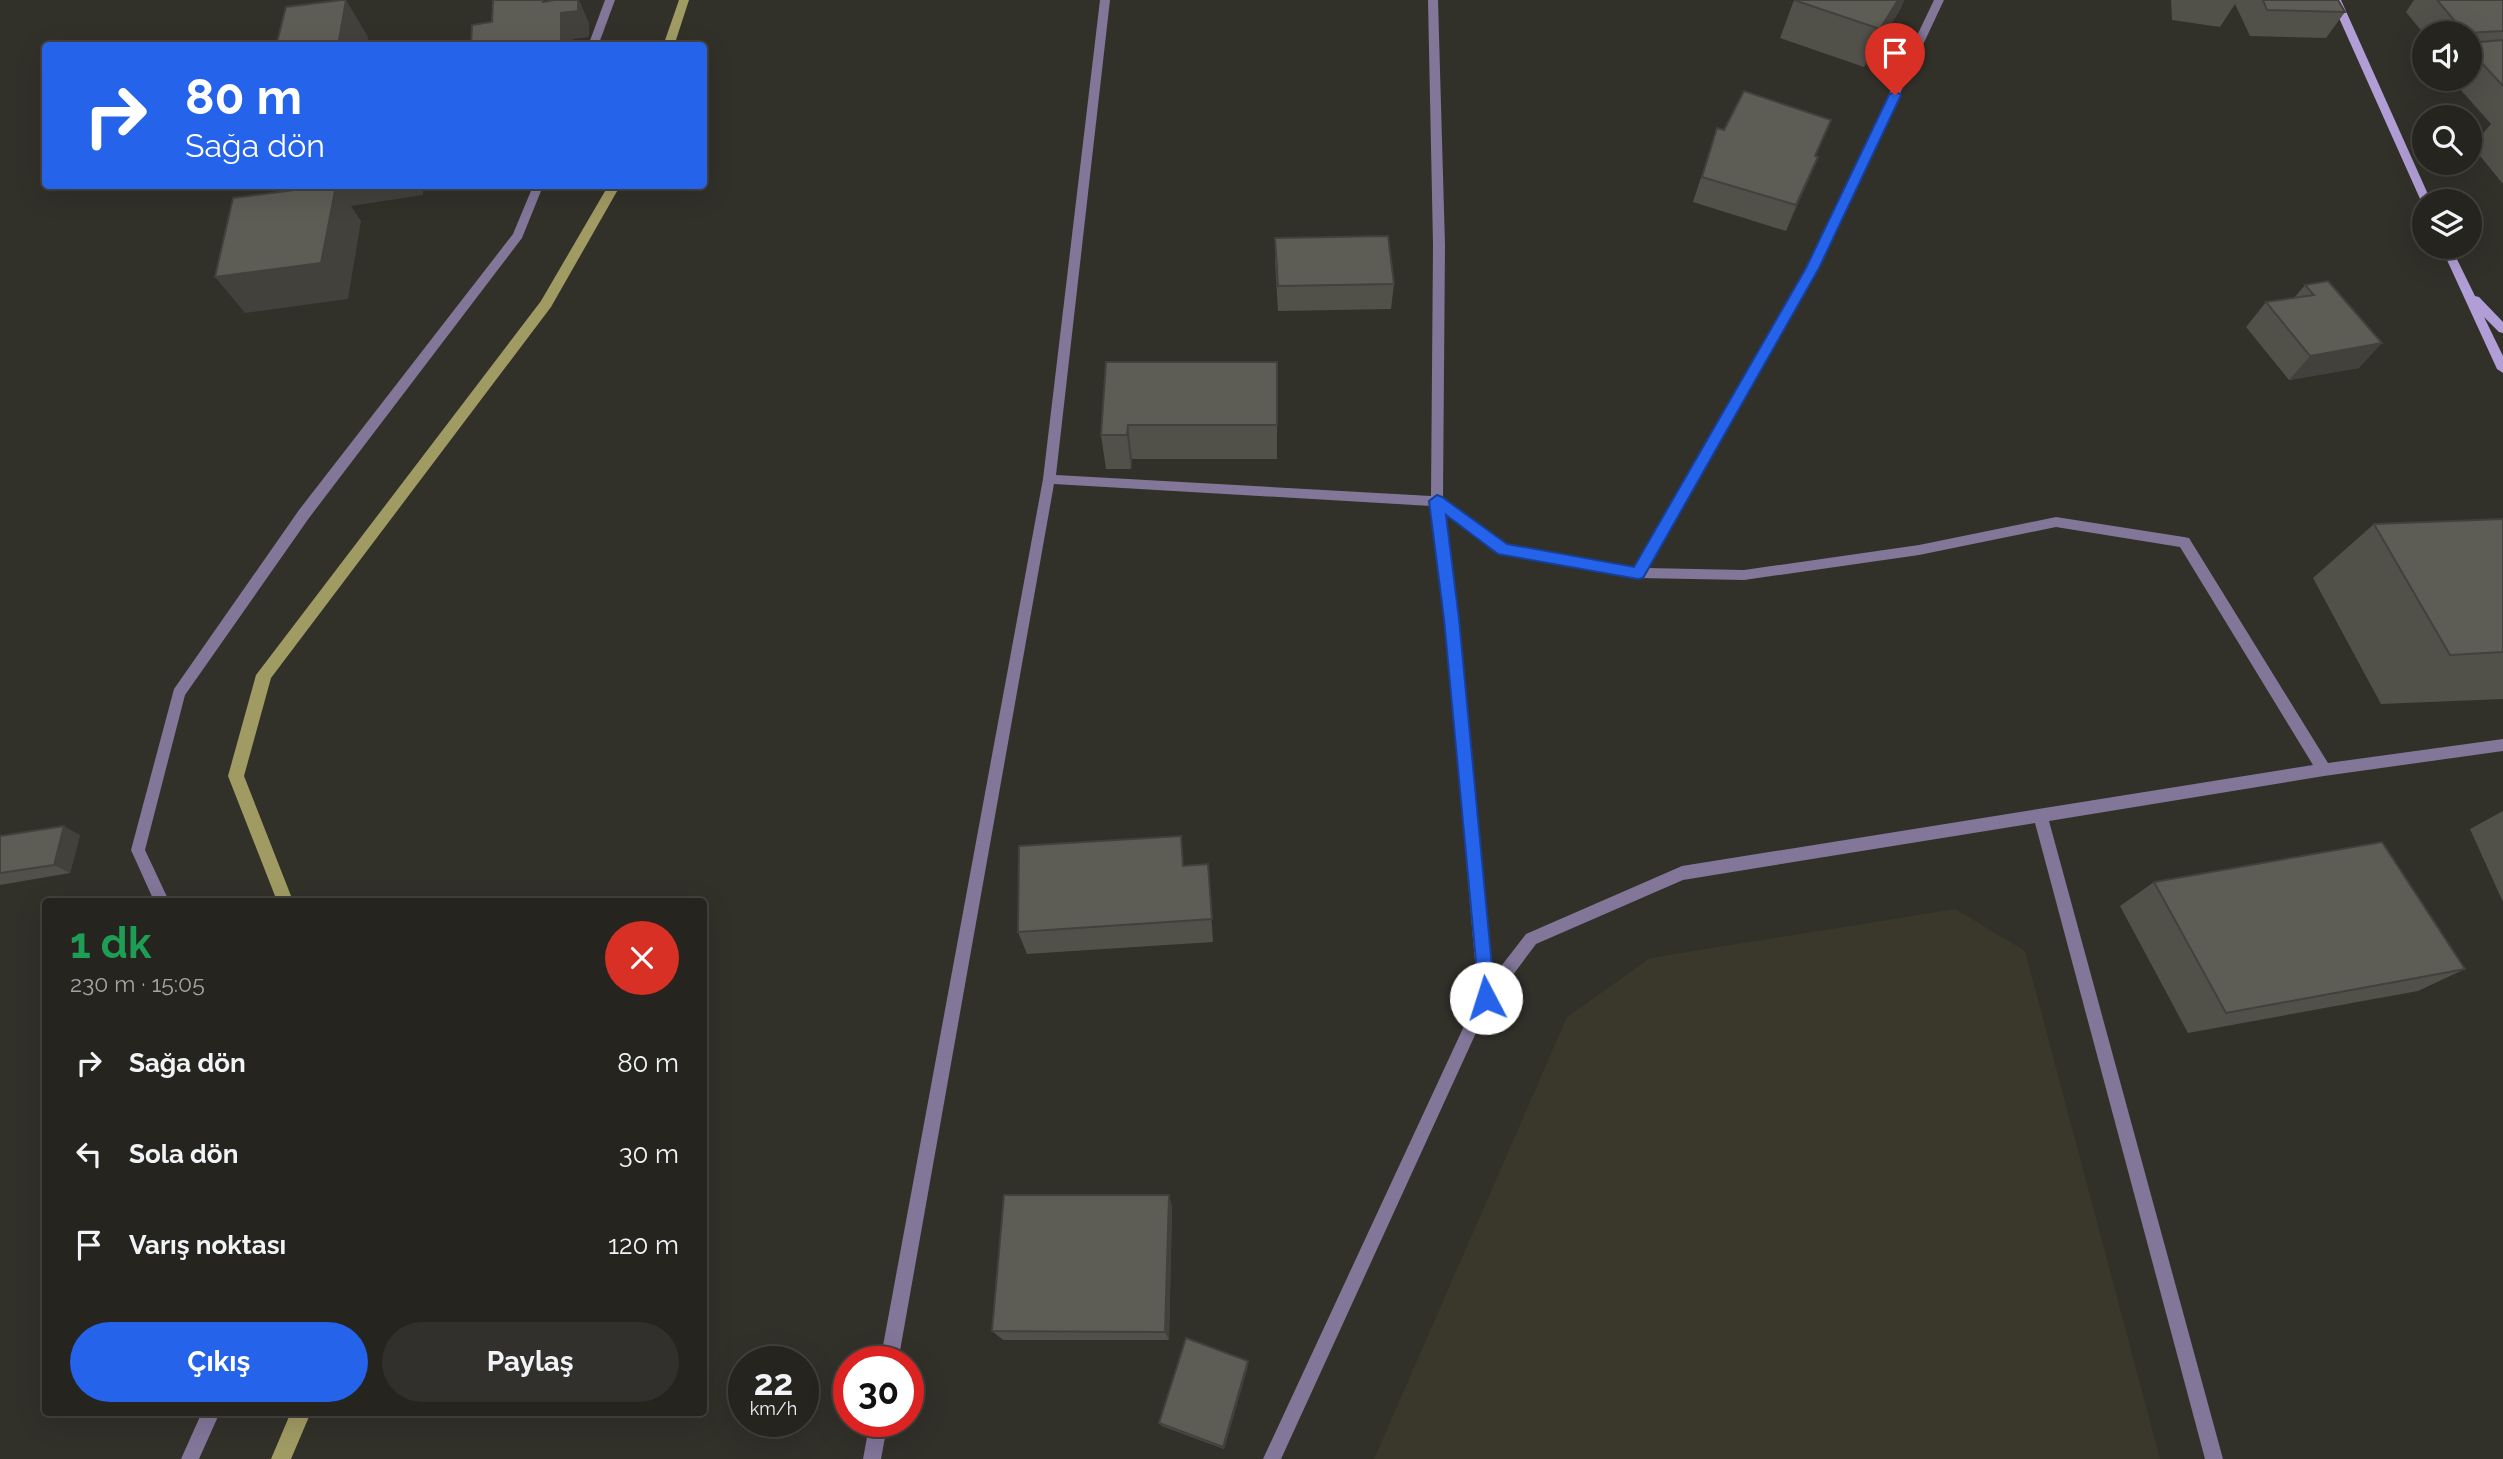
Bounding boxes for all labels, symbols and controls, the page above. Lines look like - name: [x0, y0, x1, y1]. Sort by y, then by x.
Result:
- map controls: [2412, 21, 2482, 259]
- button: sound: [2412, 21, 2482, 91]
- pin: [1865, 23, 1925, 95]
- icon: arrive: [1876, 34, 1914, 72]
- text: 80 m: [185, 68, 302, 125]
- icon: right: [70, 70, 161, 161]
- button: search: [2412, 105, 2482, 175]
- text: Sağa dön: [185, 127, 325, 164]
- button: layers: [2412, 189, 2482, 259]
- text: 1 dk: [70, 919, 151, 968]
- button: close: [605, 921, 679, 995]
- position arrow: [1449, 961, 1523, 1035]
- text: 230 m · 15:05: [70, 970, 205, 997]
- icon: right: [70, 1044, 108, 1082]
- text: Sağa dön: [129, 1048, 246, 1078]
- text: 80 m: [617, 1048, 679, 1078]
- icon: left: [70, 1135, 108, 1173]
- text: Sola dön: [129, 1139, 238, 1169]
- text: 30 m: [619, 1139, 679, 1169]
- icon: arrive: [70, 1226, 108, 1264]
- text: Varış noktası: [129, 1230, 286, 1260]
- text: 120 m: [608, 1230, 679, 1260]
- button: Çıkış: [70, 1322, 368, 1402]
- button: Paylaş: [382, 1322, 679, 1402]
- speed limit sign: 30: [833, 1346, 924, 1437]
- text: 22: [754, 1362, 793, 1403]
- text: km/h: [750, 1398, 797, 1419]

